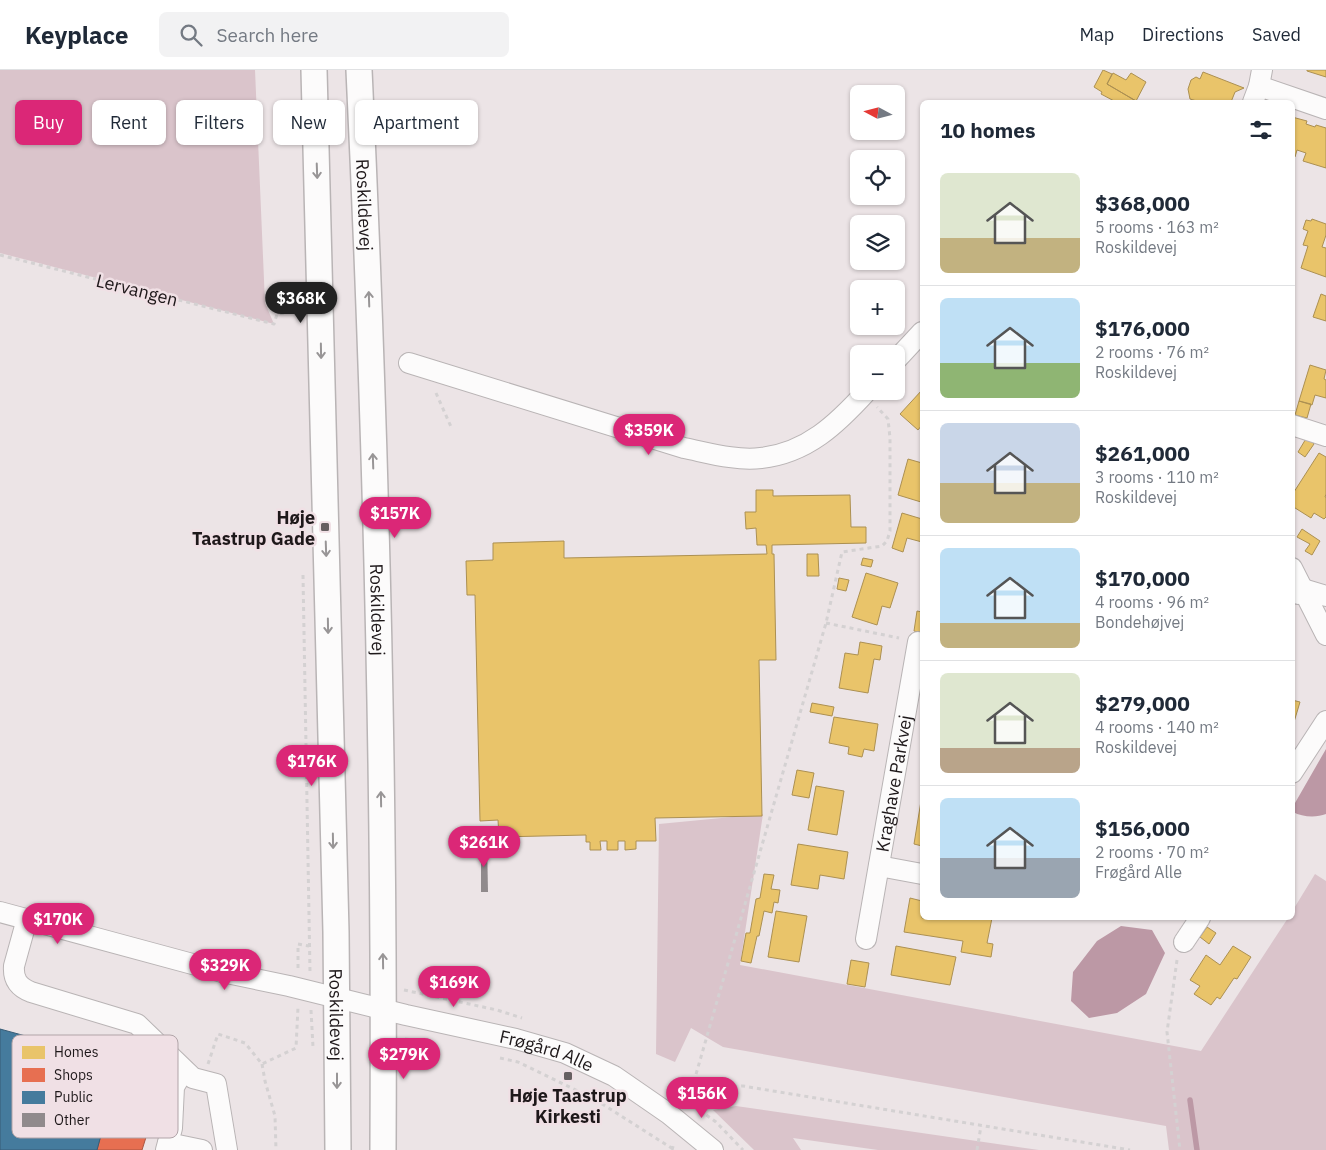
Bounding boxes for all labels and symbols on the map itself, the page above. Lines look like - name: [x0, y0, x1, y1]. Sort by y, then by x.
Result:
- north arrow: [850, 85, 905, 140]
- street label: Roskildevej: [352, 158, 378, 251]
- one-way arrow: [312, 163, 321, 179]
- street label: Lervangen: [94, 269, 180, 311]
- pin: $368K: [266, 282, 336, 324]
- one-way arrow: [364, 291, 373, 307]
- one-way arrow: [316, 342, 326, 359]
- pin: $359K: [614, 414, 684, 456]
- one-way arrow: [369, 454, 378, 470]
- pin: $157K: [360, 496, 430, 539]
- place label: Høje Taastrup Gade: [192, 506, 315, 550]
- marker: Høje Taastrup Gade: [319, 521, 331, 533]
- one-way arrow: [321, 540, 331, 556]
- street label: Roskildevej: [366, 563, 391, 656]
- one-way arrow: [323, 617, 333, 633]
- street label: Kraghave Parkvej: [870, 713, 917, 854]
- pin: $176K: [277, 744, 347, 787]
- one-way arrow: [376, 791, 386, 807]
- pin: $261K: [449, 826, 519, 868]
- one-way arrow: [328, 832, 338, 848]
- pin: $170K: [23, 902, 93, 945]
- pin: $329K: [190, 948, 260, 991]
- one-way arrow: [378, 953, 388, 970]
- pin: $169K: [419, 966, 489, 1008]
- street label: Roskildevej: [325, 968, 349, 1061]
- street label: Frøgård Alle: [497, 1024, 598, 1076]
- legend: [12, 1035, 178, 1138]
- pin: $279K: [369, 1038, 439, 1080]
- text: Homes: [54, 1043, 99, 1061]
- text: Shops: [54, 1066, 93, 1084]
- marker: Høje Taastrup Kirkesti: [562, 1070, 574, 1082]
- one-way arrow: [332, 1073, 342, 1089]
- pin: $156K: [667, 1076, 737, 1119]
- place label: Høje Taastrup Kirkesti: [509, 1084, 627, 1128]
- text: Public: [54, 1088, 93, 1106]
- text: Other: [54, 1111, 90, 1129]

